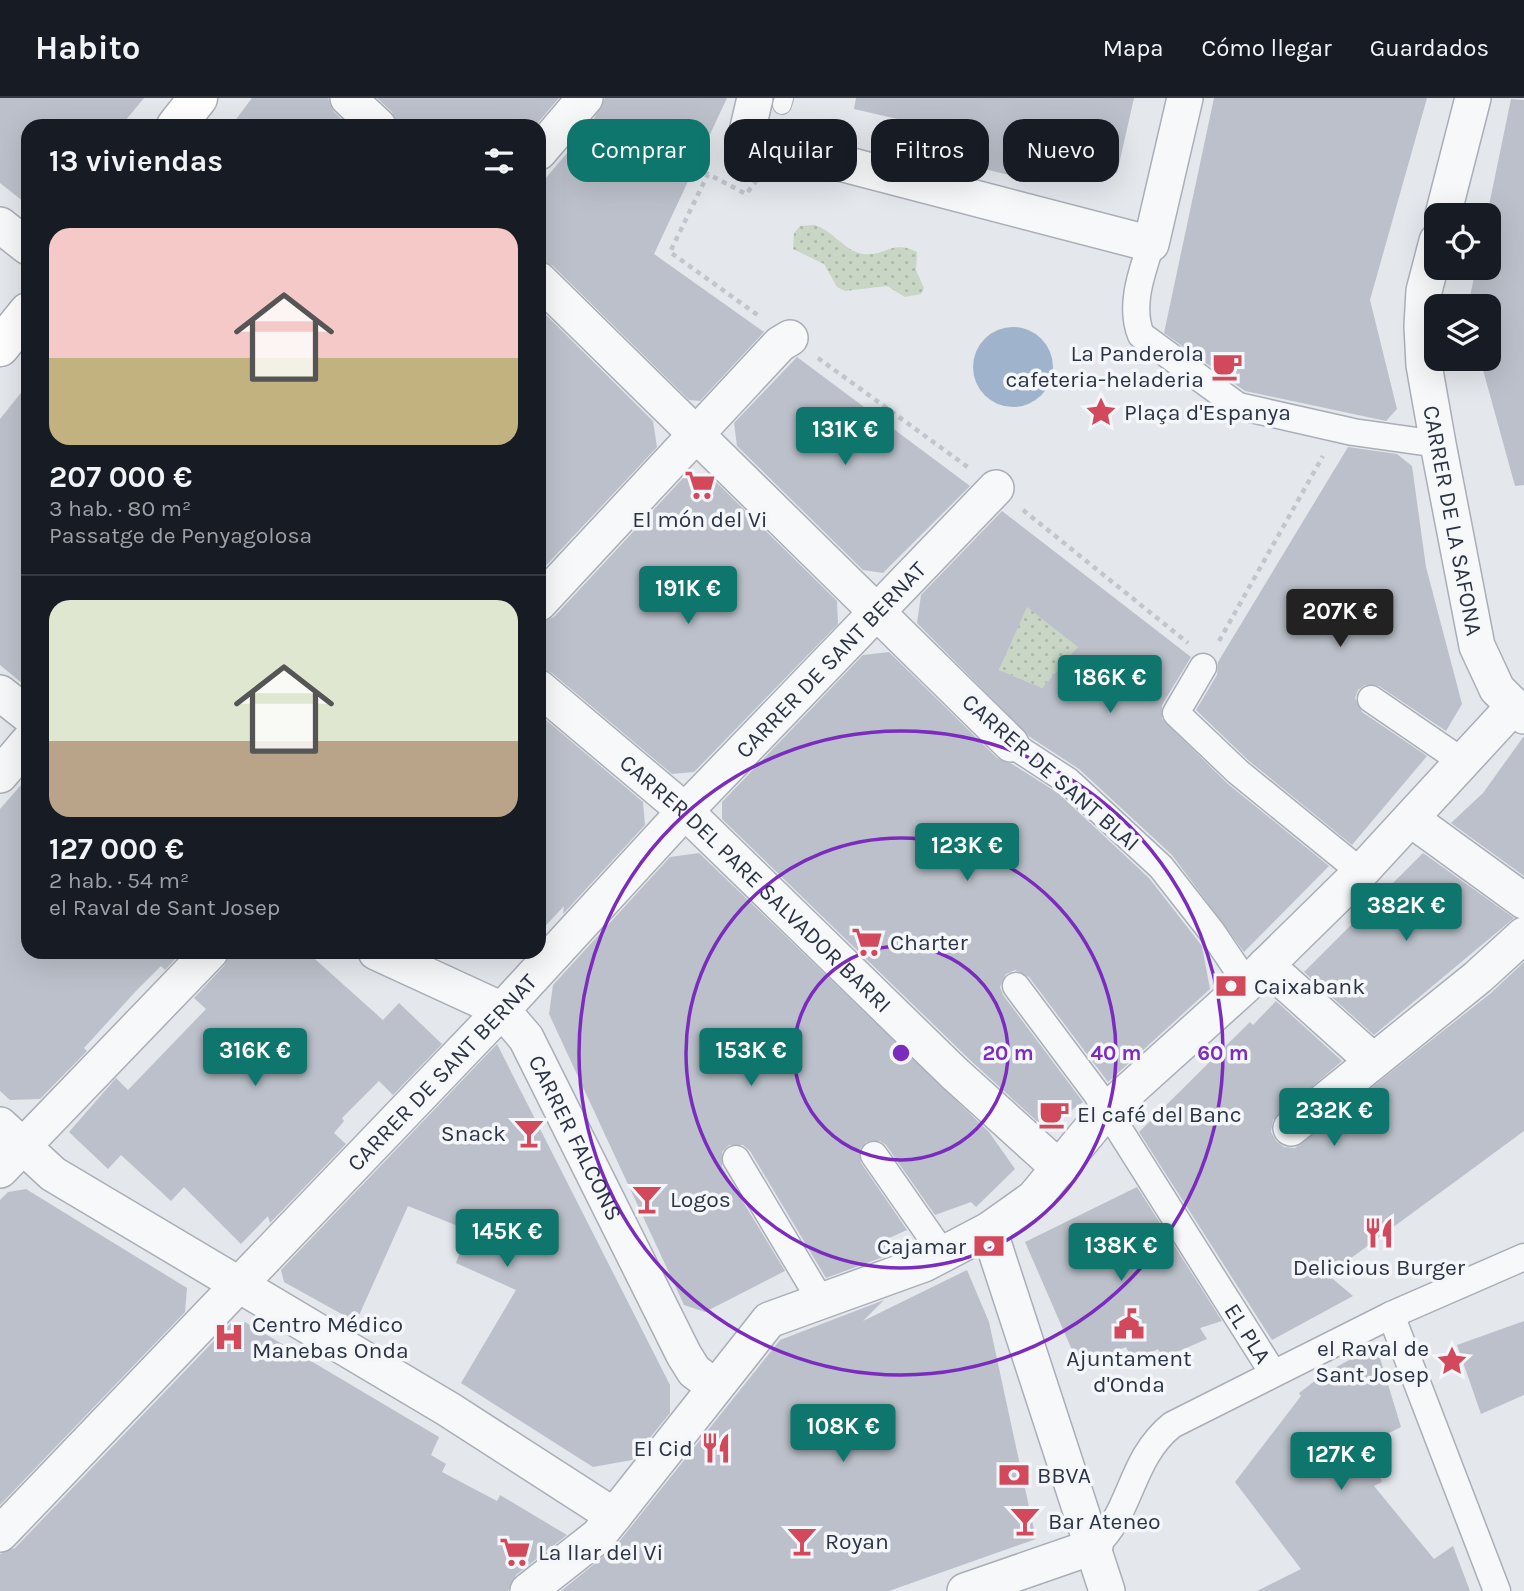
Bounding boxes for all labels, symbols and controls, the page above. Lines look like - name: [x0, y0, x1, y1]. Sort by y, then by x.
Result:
- text: Habito: [35, 29, 140, 67]
- text: Mapa: [1103, 34, 1163, 62]
- text: Cómo llegar: [1201, 34, 1332, 62]
- text: Guardados: [1370, 34, 1489, 62]
- chip: Comprar: [567, 119, 710, 182]
- chip: Alquilar: [724, 119, 857, 182]
- chip: Filtros: [871, 119, 989, 182]
- chip: Nuevo: [1003, 119, 1119, 182]
- icon: filters: [480, 142, 518, 180]
- text: 13 viviendas: [49, 143, 223, 179]
- map controls: [1424, 203, 1501, 371]
- button: locate: [1424, 203, 1501, 280]
- icon: home: [221, 274, 347, 400]
- button: layers: [1424, 294, 1501, 371]
- place label: La Panderola cafeteria-heladeria: [1005, 340, 1204, 393]
- cafe icon: La Panderola cafeteria-heladeria: [1210, 349, 1244, 383]
- place icon: Plaça d'Espanya: [1084, 395, 1118, 429]
- place label: Plaça d'Espanya: [1124, 399, 1291, 426]
- street label: CARRER DE LA SAFONA: [1417, 403, 1488, 638]
- pin: 131K €: [788, 408, 902, 467]
- text: 131K €: [812, 416, 878, 443]
- text: 207 000 €: [49, 459, 192, 495]
- supermarket icon: El món del Vi: [683, 468, 717, 502]
- text: 3 hab. · 80 m²: [49, 495, 191, 522]
- place label: El món del Vi: [632, 506, 768, 533]
- text: Passatge de Penyagolosa: [49, 522, 312, 549]
- street label: CARRER DE SANT BERNAT: [730, 556, 932, 764]
- pin: 191K €: [631, 566, 745, 626]
- text: 191K €: [655, 575, 721, 602]
- pin: 207K €: [1283, 589, 1397, 649]
- text: 207K €: [1302, 598, 1378, 625]
- icon: home: [221, 646, 347, 772]
- pin: 186K €: [1053, 656, 1167, 715]
- text: 186K €: [1074, 664, 1146, 691]
- street label: CARRER DE SANT BLAI: [957, 688, 1145, 857]
- street label: CARRER DEL PARE SALVADOR BARRI: [614, 749, 897, 1019]
- pin: 123K €: [910, 824, 1024, 883]
- text: 127 000 €: [49, 831, 184, 867]
- text: 123K €: [931, 832, 1003, 859]
- text: 2 hab. · 54 m²: [49, 867, 189, 894]
- pin: 382K €: [1349, 884, 1463, 943]
- text: 382K €: [1367, 892, 1445, 919]
- text: el Raval de Sant Josep: [49, 894, 280, 921]
- supermarket icon: Charter: [850, 925, 884, 959]
- place label: Charter: [890, 929, 968, 956]
- street label: CARRER DE SANT BERNAT: [342, 968, 543, 1177]
- bank icon: Caixabank: [1214, 969, 1248, 1003]
- place label: Caixabank: [1254, 973, 1365, 1000]
- pin: 316K €: [198, 1028, 312, 1088]
- pin: 153K €: [694, 1028, 808, 1088]
- text: 316K €: [219, 1037, 291, 1064]
- text: 153K €: [715, 1037, 787, 1064]
- centre of rings: [889, 1041, 913, 1065]
- text: 20 m: [982, 1041, 1034, 1065]
- text: 40 m: [1090, 1041, 1142, 1065]
- text: 60 m: [1197, 1041, 1249, 1065]
- street label: CARRER FALCONS: [523, 1051, 628, 1225]
- pin: 232K €: [1277, 1088, 1391, 1148]
- cafe icon: El café del Banc: [1037, 1097, 1071, 1131]
- text: 232K €: [1295, 1097, 1373, 1124]
- place label: El café del Banc: [1077, 1101, 1242, 1128]
- bar icon: Snack: [512, 1116, 546, 1150]
- place label: Snack: [441, 1120, 506, 1147]
- bar icon: Logos: [630, 1182, 664, 1216]
- place label: Logos: [670, 1186, 731, 1213]
- pin: 145K €: [450, 1210, 564, 1269]
- restaurant icon: Delicious Burger: [1362, 1216, 1396, 1250]
- text: 145K €: [472, 1218, 542, 1245]
- pin: 138K €: [1064, 1224, 1178, 1283]
- bank icon: Cajamar: [972, 1229, 1006, 1263]
- text: 138K €: [1085, 1232, 1157, 1259]
- place label: Cajamar: [877, 1233, 967, 1260]
- place label: Delicious Burger: [1293, 1254, 1466, 1281]
- street label: EL PLA: [1219, 1299, 1277, 1369]
- public building icon: Ajuntament d'Onda: [1112, 1307, 1146, 1341]
- place label: Centro Médico Manebas Onda: [252, 1311, 409, 1364]
- hospital icon: Centro Médico Manebas Onda: [212, 1320, 246, 1354]
- place label: el Raval de Sant Josep: [1315, 1335, 1429, 1388]
- place icon: el Raval de Sant Josep: [1435, 1344, 1469, 1378]
- place label: Ajuntament d'Onda: [1066, 1345, 1192, 1398]
- pin: 108K €: [786, 1404, 900, 1464]
- text: 108K €: [806, 1413, 880, 1440]
- restaurant icon: El Cid: [699, 1431, 733, 1465]
- pin: 127K €: [1284, 1432, 1398, 1492]
- place label: El Cid: [634, 1435, 693, 1462]
- text: 127K €: [1307, 1441, 1376, 1468]
- bank icon: BBVA: [997, 1458, 1031, 1492]
- place label: BBVA: [1037, 1462, 1091, 1489]
- bar icon: Bar Ateneo: [1008, 1504, 1042, 1538]
- place label: Bar Ateneo: [1048, 1508, 1161, 1535]
- bar icon: Royan: [785, 1524, 819, 1558]
- place label: Royan: [825, 1528, 889, 1555]
- supermarket icon: La llar del Vi: [498, 1535, 532, 1569]
- place label: La llar del Vi: [538, 1539, 663, 1566]

